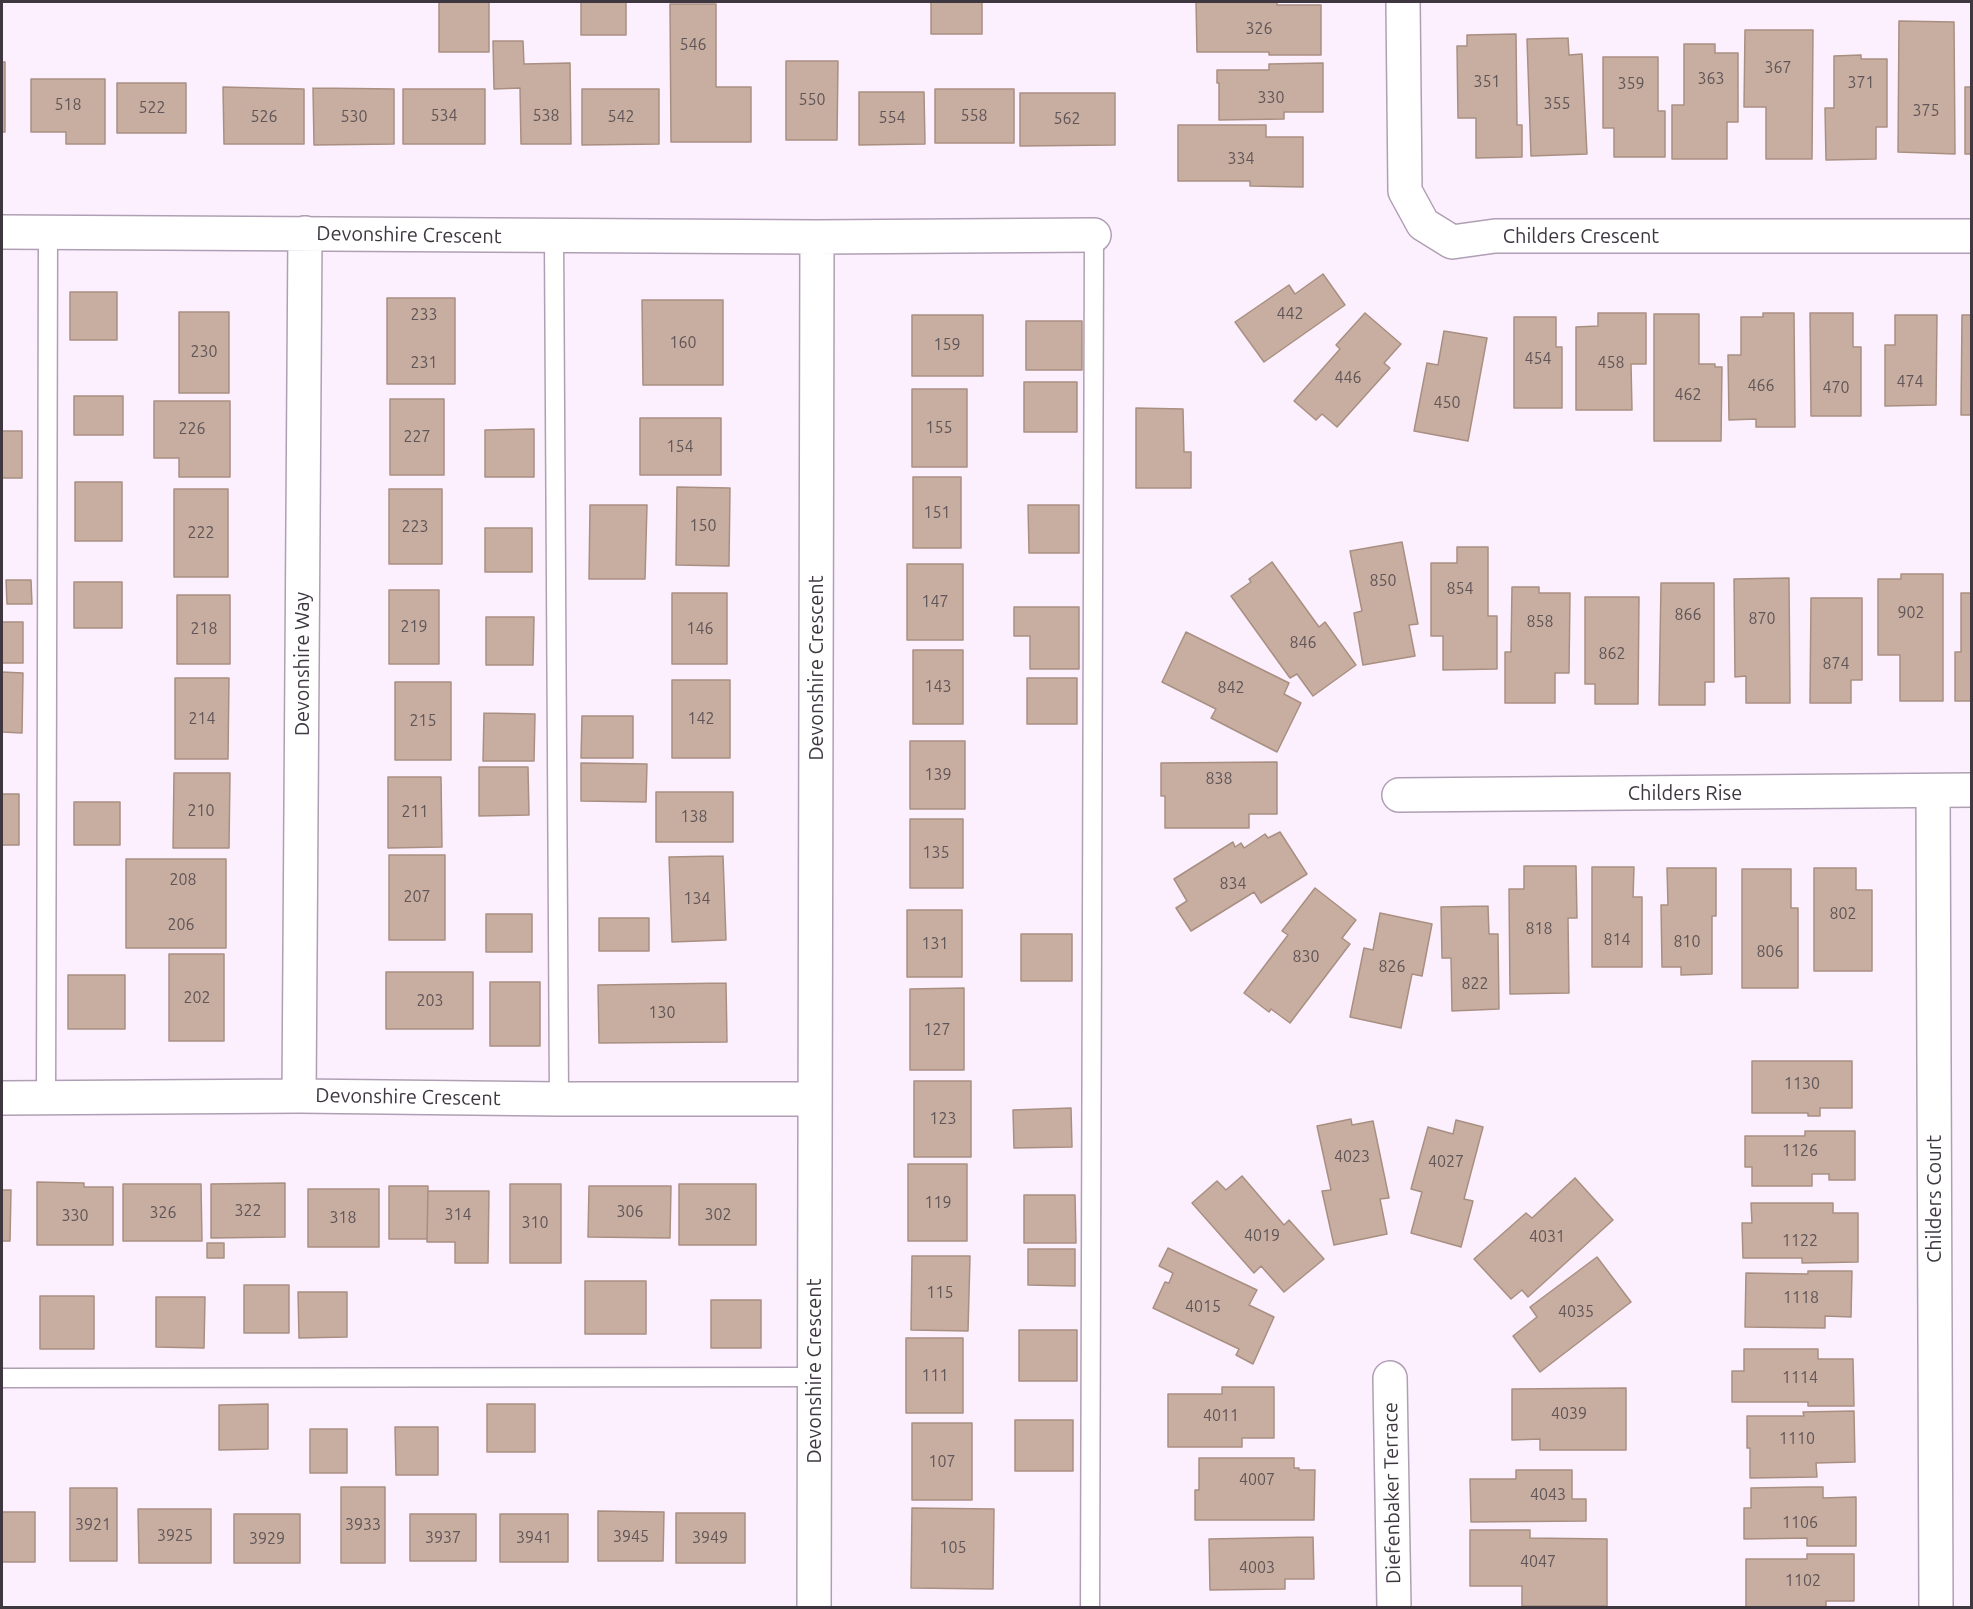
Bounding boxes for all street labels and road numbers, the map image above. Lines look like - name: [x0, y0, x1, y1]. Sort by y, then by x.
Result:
- street label: Devonshire Crescent: [316, 221, 502, 249]
- street label: Childers Crescent: [1503, 224, 1659, 248]
- street label: Devonshire Crescent: [804, 575, 828, 761]
- street label: Devonshire Way: [290, 592, 314, 736]
- street label: Childers Rise: [1628, 781, 1742, 805]
- street label: Devonshire Crescent: [315, 1083, 501, 1111]
- street label: Childers Court: [1922, 1135, 1946, 1263]
- street label: Devonshire Crescent: [802, 1278, 826, 1464]
- street label: Diefenbaker Terrace: [1378, 1402, 1406, 1584]

